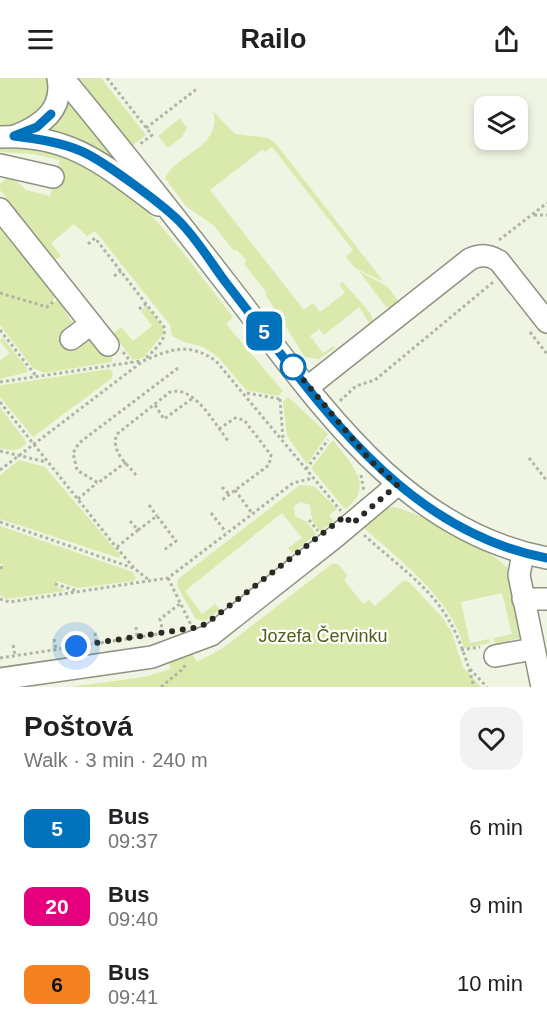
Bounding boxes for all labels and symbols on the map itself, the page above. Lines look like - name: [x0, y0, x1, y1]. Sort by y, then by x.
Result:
- line badge: 5: [244, 312, 284, 350]
- unlabelled marker: [280, 354, 306, 380]
- park label: Jozefa Červinku: [258, 625, 388, 646]
- your location: [61, 631, 91, 661]

